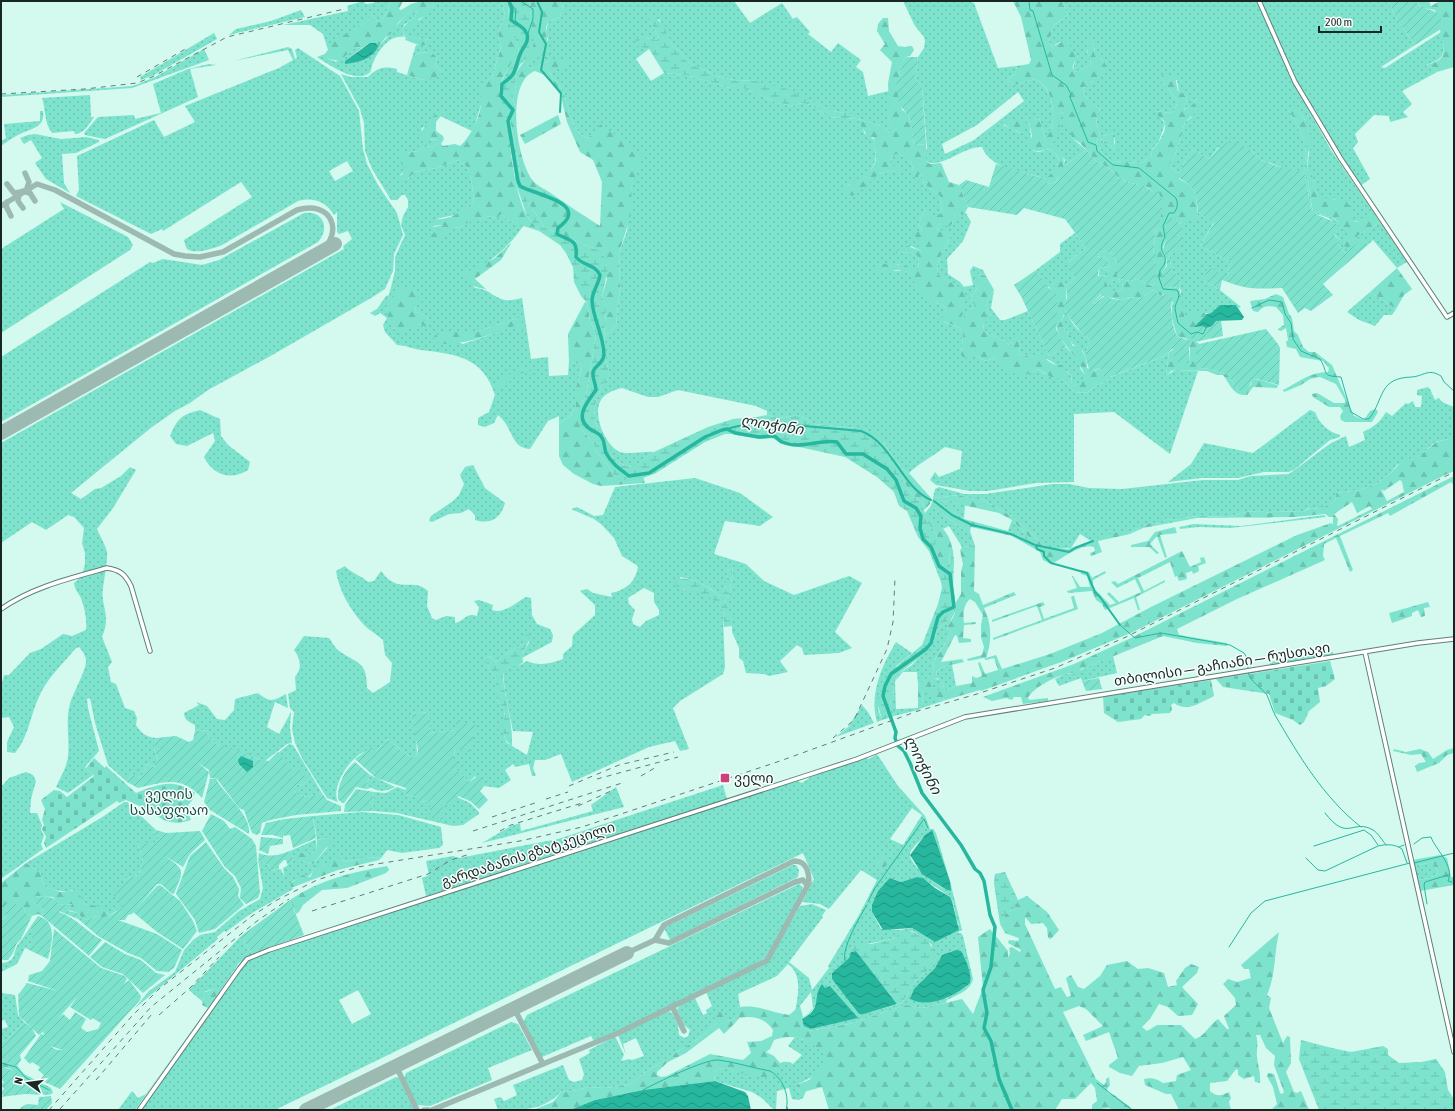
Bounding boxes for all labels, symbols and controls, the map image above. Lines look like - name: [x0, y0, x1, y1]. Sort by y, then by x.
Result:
- scale bar: [1319, 8, 1381, 34]
- text: 200 m: [1325, 15, 1352, 29]
- water label: ლოჭინი: [739, 411, 806, 439]
- street label: თბილისი — გაჩიანი — რუსთავი: [1113, 639, 1331, 690]
- water label: ლოჭინი: [901, 733, 946, 798]
- place label: ველი: [734, 770, 774, 787]
- marker: ველი: [719, 772, 731, 784]
- park label: ველის სასაფლაო: [130, 786, 208, 819]
- street label: გარდაბანის გზატკეცილი: [439, 818, 617, 891]
- north arrow: [8, 1063, 48, 1103]
- text: N: [12, 1076, 25, 1085]

